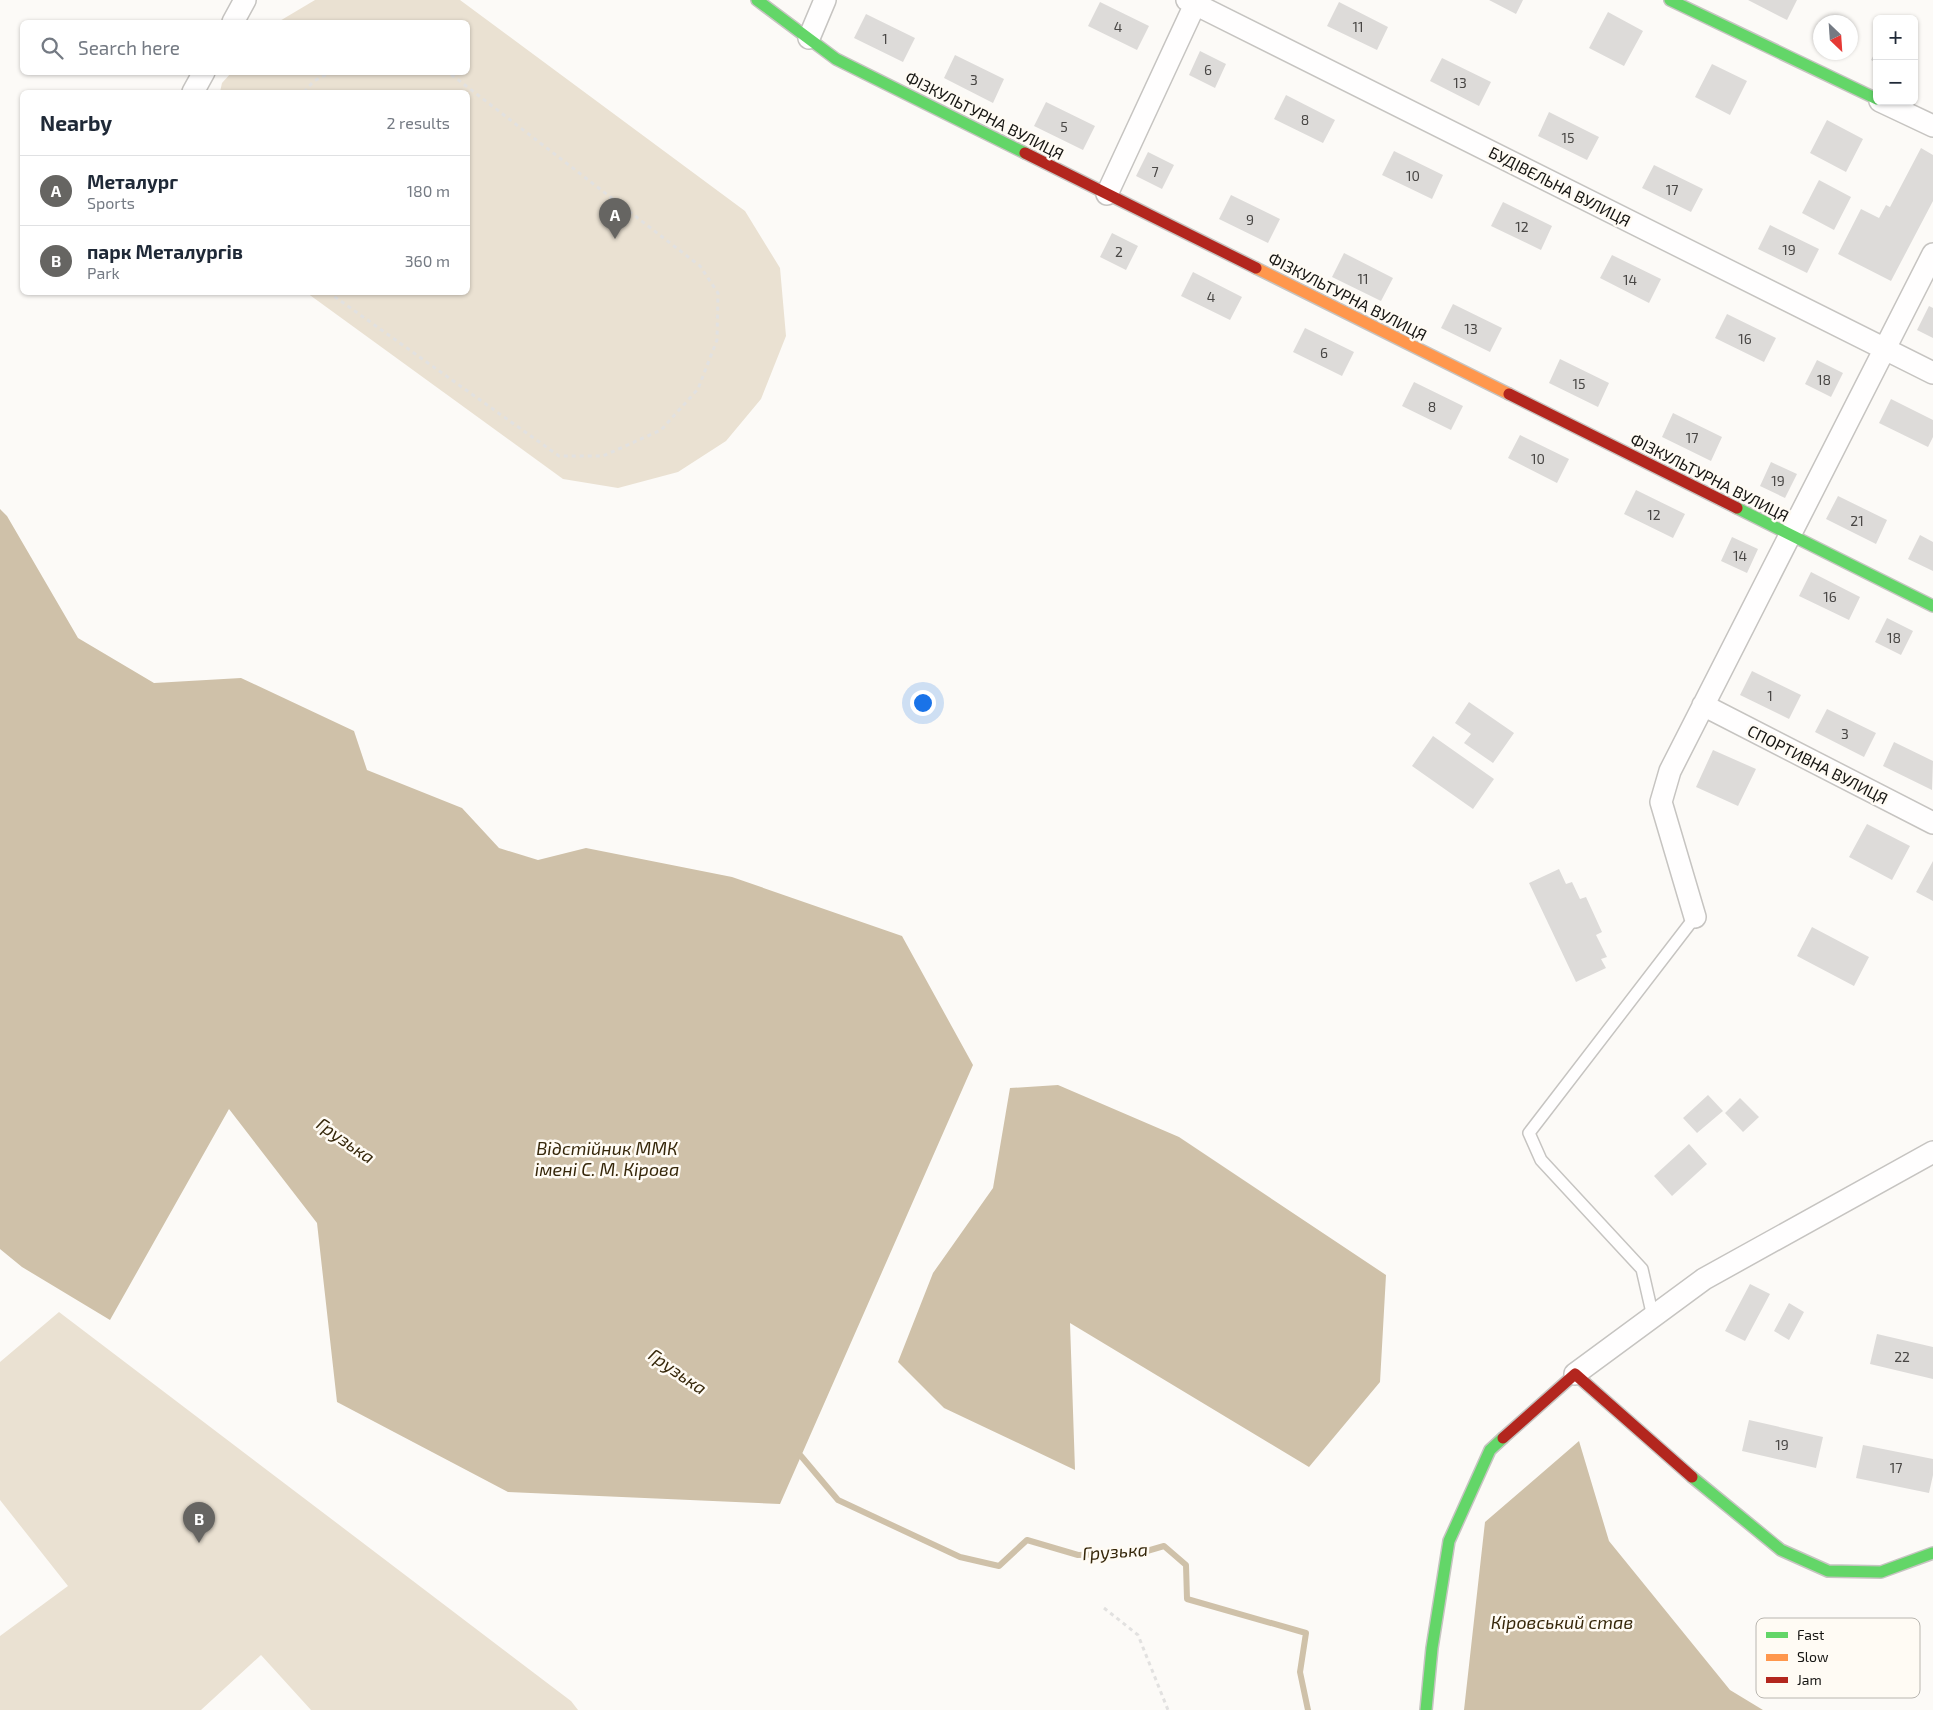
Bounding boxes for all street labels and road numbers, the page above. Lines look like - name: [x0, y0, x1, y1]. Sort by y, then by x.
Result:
- street label: ФIЗКУЛЬТУРНА ВУЛИЦЯ: [903, 67, 1067, 163]
- street label: БУДІВЕЛЬНА ВУЛИЦЯ: [1486, 142, 1634, 230]
- street label: ФIЗКУЛЬТУРНА ВУЛИЦЯ: [1266, 248, 1430, 344]
- street label: ФIЗКУЛЬТУРНА ВУЛИЦЯ: [1628, 429, 1792, 525]
- street label: СПОРТИВНА ВУЛИЦЯ: [1745, 720, 1891, 808]

